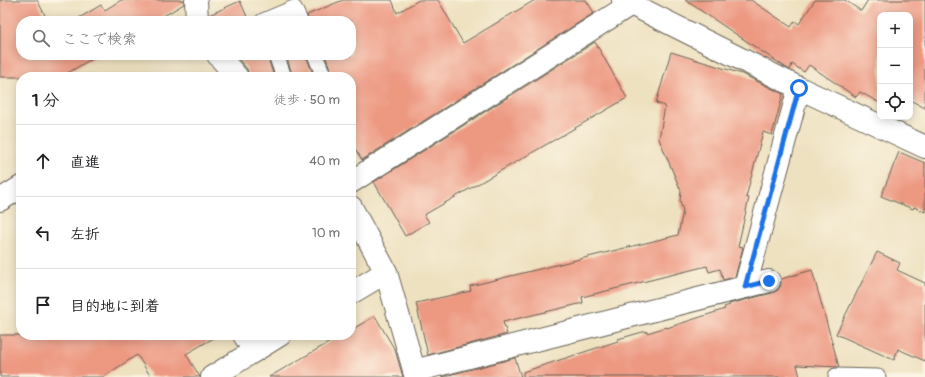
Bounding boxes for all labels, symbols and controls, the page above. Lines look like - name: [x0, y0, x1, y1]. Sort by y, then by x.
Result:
- map controls: [877, 12, 913, 120]
- button: +: [877, 12, 913, 48]
- search box: [16, 16, 356, 60]
- icon: search: [30, 27, 52, 49]
- text: ここで検索: [62, 30, 137, 49]
- button: −: [877, 48, 913, 84]
- route start: [790, 79, 808, 97]
- button: locate: [877, 84, 913, 120]
- text: 1 分: [32, 90, 59, 111]
- text: 徒歩 · 50 m: [274, 92, 340, 108]
- icon: ahead: [32, 150, 54, 172]
- text: 直進: [70, 153, 100, 172]
- text: 40 m: [309, 153, 340, 169]
- icon: left: [32, 222, 54, 244]
- text: 左折: [70, 225, 100, 244]
- text: 10 m: [312, 225, 340, 241]
- route end: [760, 272, 778, 290]
- icon: arrive: [32, 294, 54, 316]
- text: 目的地に到着: [70, 297, 160, 316]

